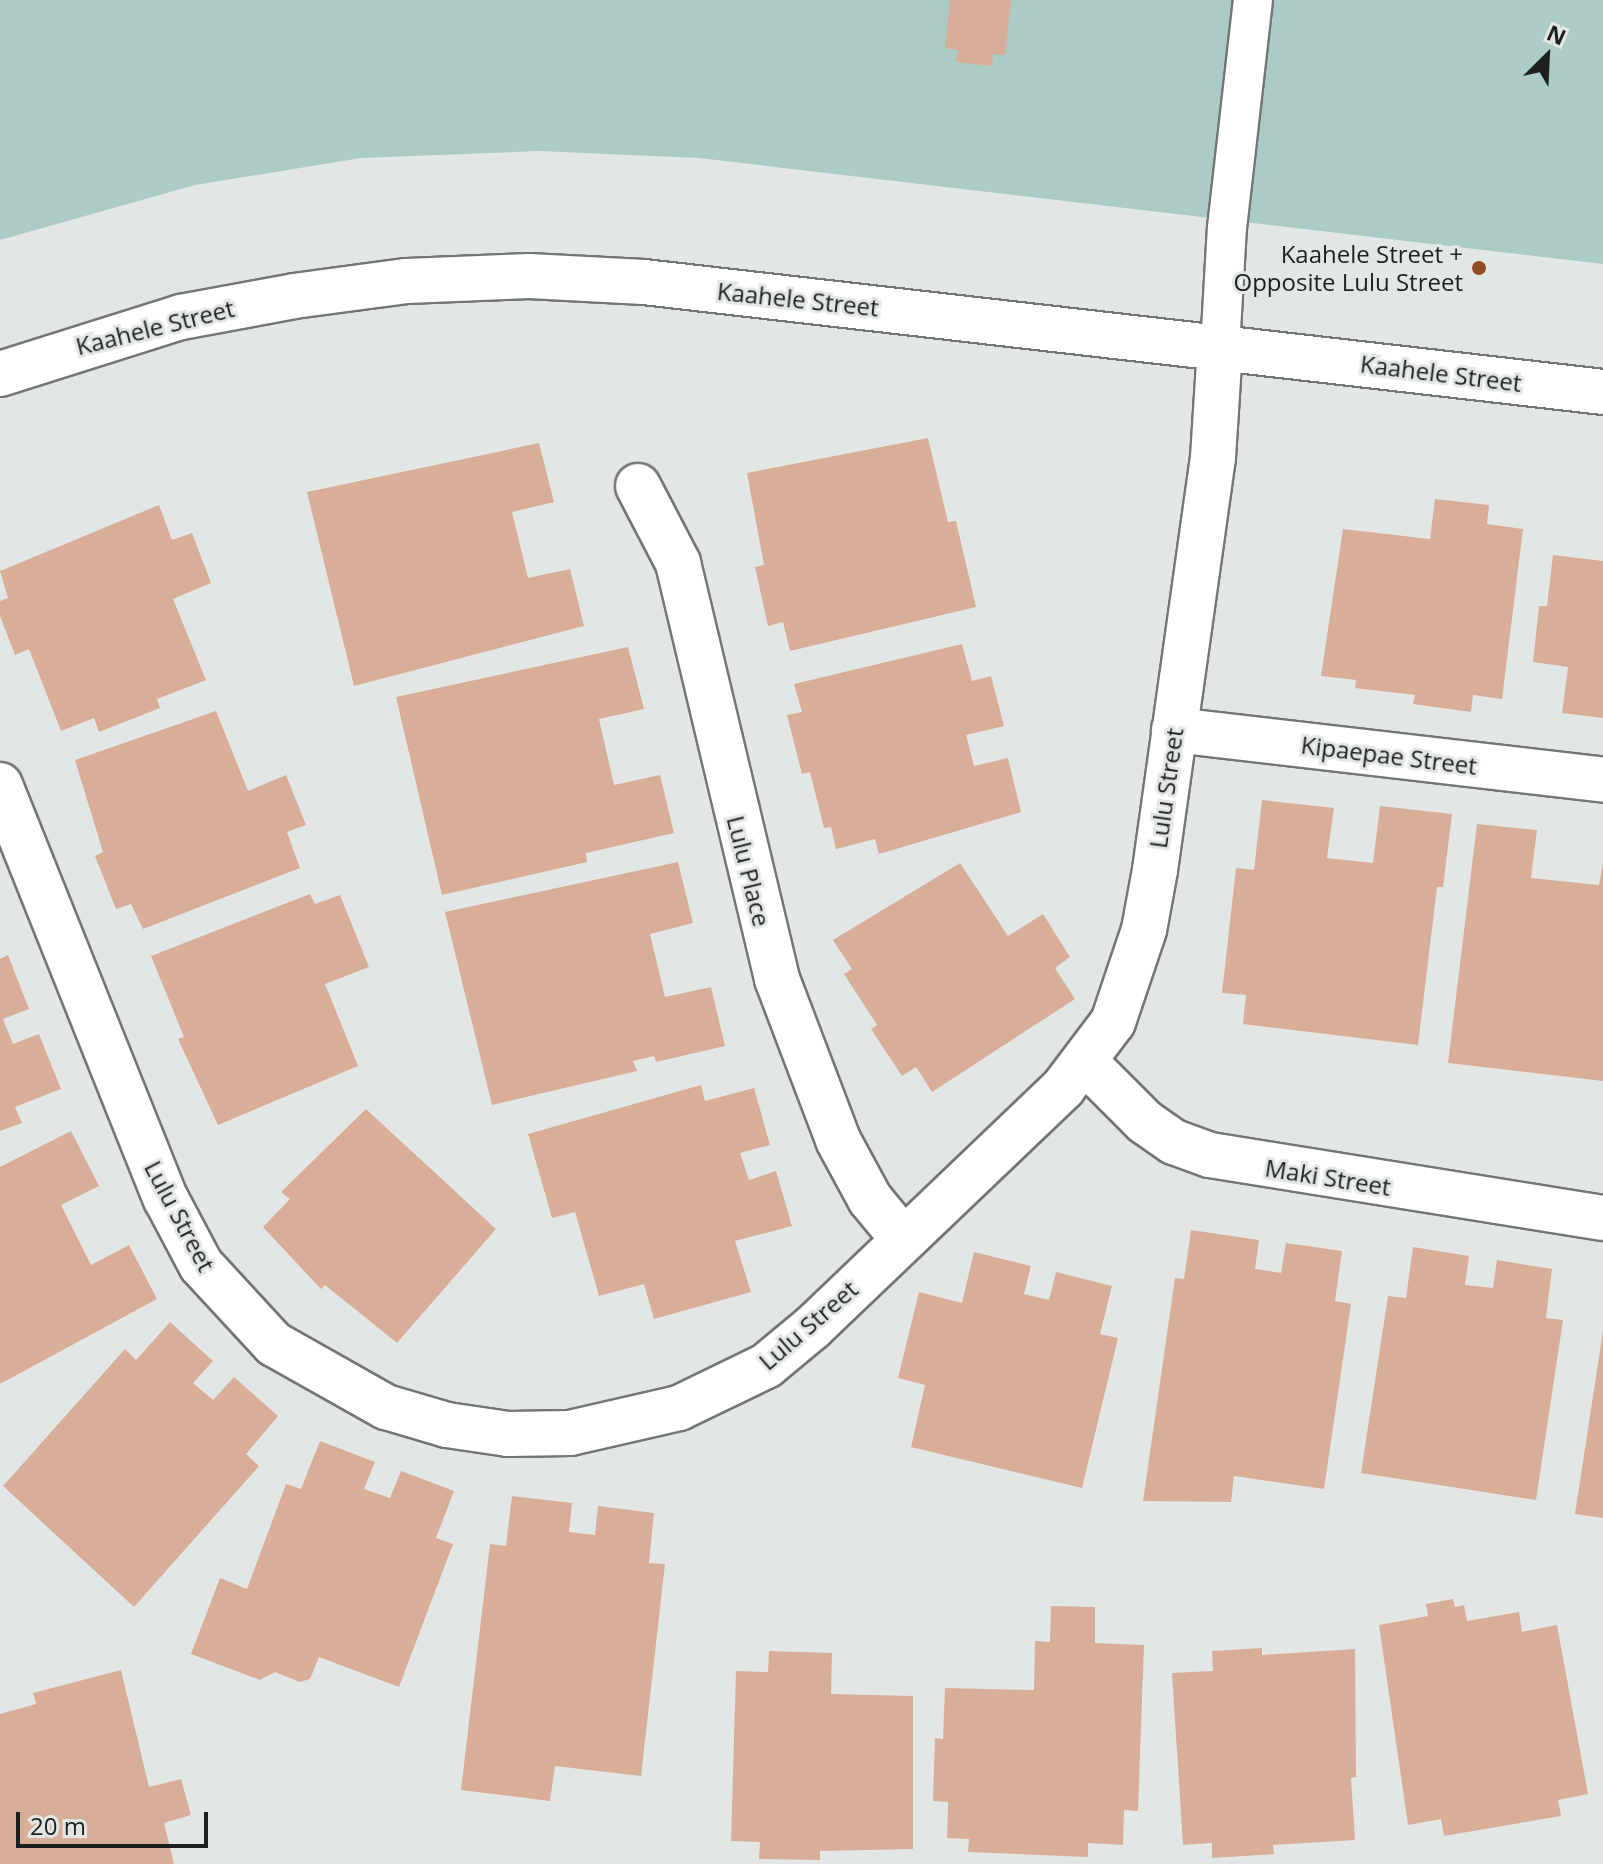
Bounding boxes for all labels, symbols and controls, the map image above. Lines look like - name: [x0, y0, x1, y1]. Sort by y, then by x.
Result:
- north arrow: [1507, 16, 1587, 96]
- text: N: [1542, 17, 1571, 51]
- place label: Kaahele Street + Opposite Lulu Street: [1233, 240, 1463, 296]
- marker: Kaahele Street + Opposite Lulu Street: [1470, 259, 1488, 277]
- street label: Kaahele Street: [716, 276, 880, 322]
- street label: Kaahele Street: [73, 293, 237, 361]
- street label: Kaahele Street: [1359, 349, 1523, 397]
- street label: Lulu Street: [1143, 726, 1189, 850]
- street label: Kipaepae Street: [1299, 730, 1479, 780]
- street label: Lulu Place: [721, 813, 777, 929]
- street label: Maki Street: [1263, 1153, 1393, 1201]
- street label: Lulu Street: [139, 1156, 221, 1276]
- street label: Lulu Street: [753, 1274, 863, 1376]
- scale bar: [20, 1796, 212, 1846]
- text: 20 m: [30, 1809, 86, 1842]

